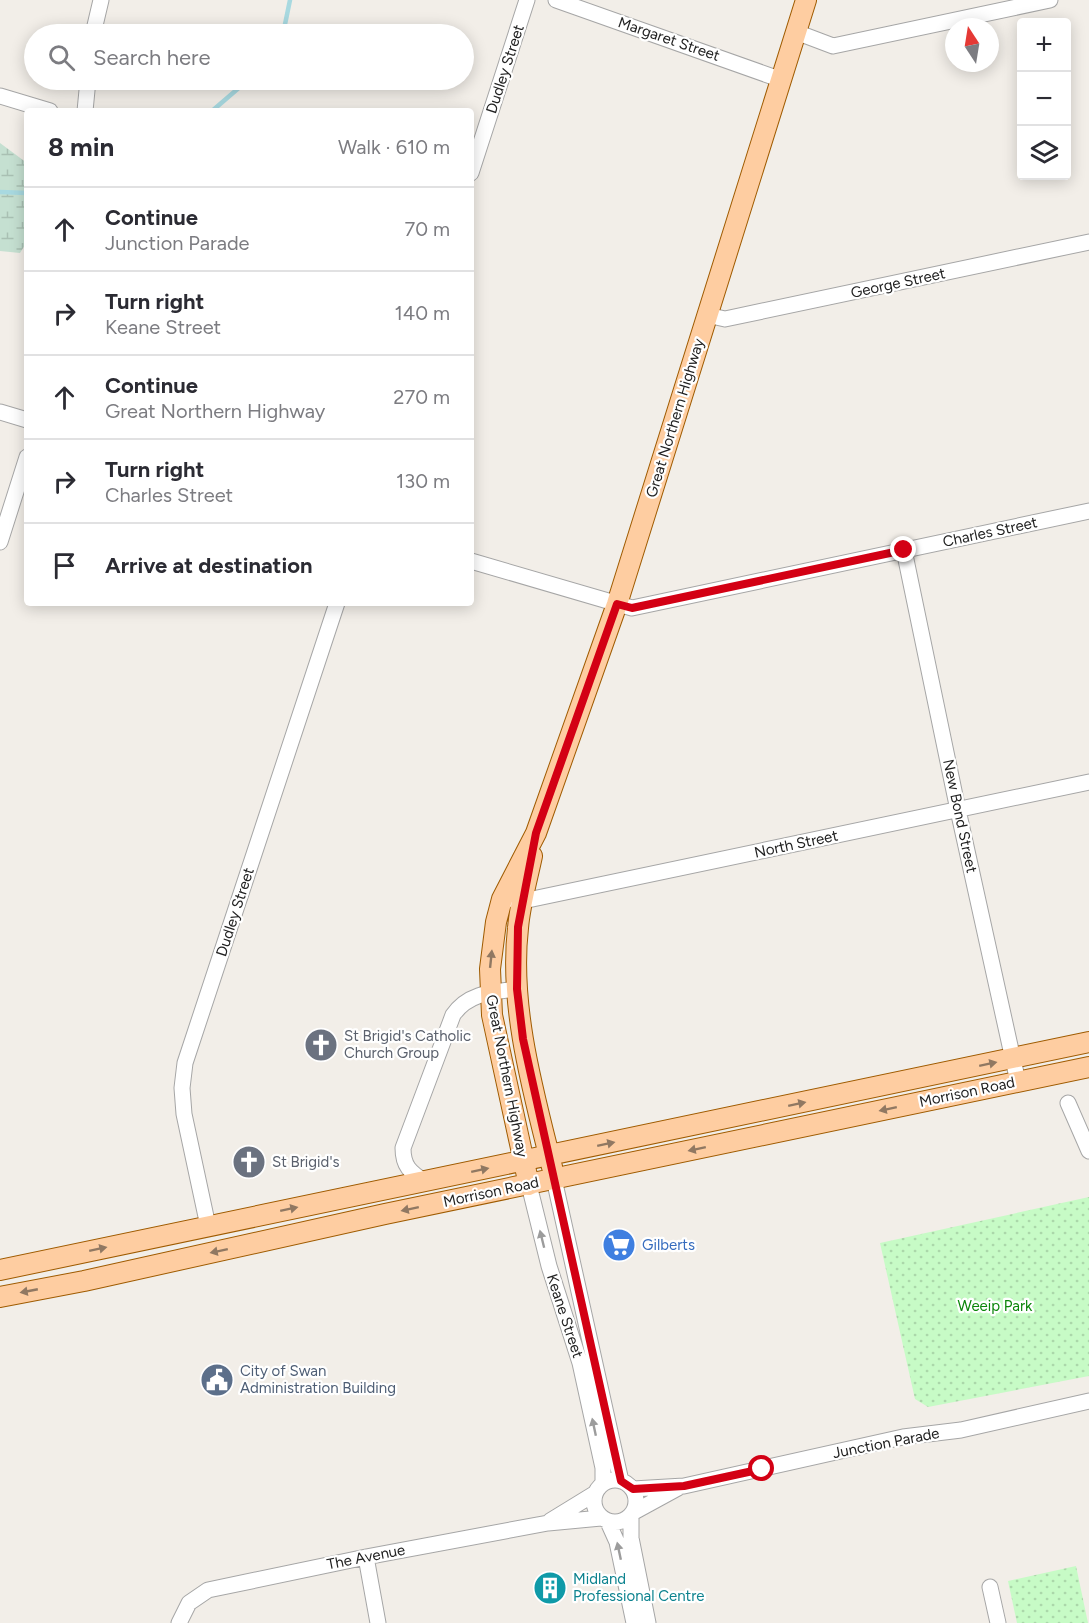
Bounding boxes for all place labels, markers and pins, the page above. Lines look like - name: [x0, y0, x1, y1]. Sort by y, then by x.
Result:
- church icon: St Brigid's Catholic Church Group: [303, 1027, 339, 1063]
- place label: St Brigid's Catholic Church Group: [344, 1027, 471, 1062]
- church icon: St Brigid's: [231, 1144, 267, 1180]
- place label: St Brigid's: [272, 1153, 339, 1171]
- supermarket icon: Gilberts: [601, 1227, 637, 1263]
- place label: Gilberts: [642, 1236, 695, 1254]
- public building icon: City of Swan Administration Building: [199, 1362, 235, 1398]
- place label: City of Swan Administration Building: [240, 1362, 396, 1397]
- building icon: Midland Professional Centre: [532, 1570, 568, 1606]
- place label: Midland Professional Centre: [573, 1570, 705, 1605]

